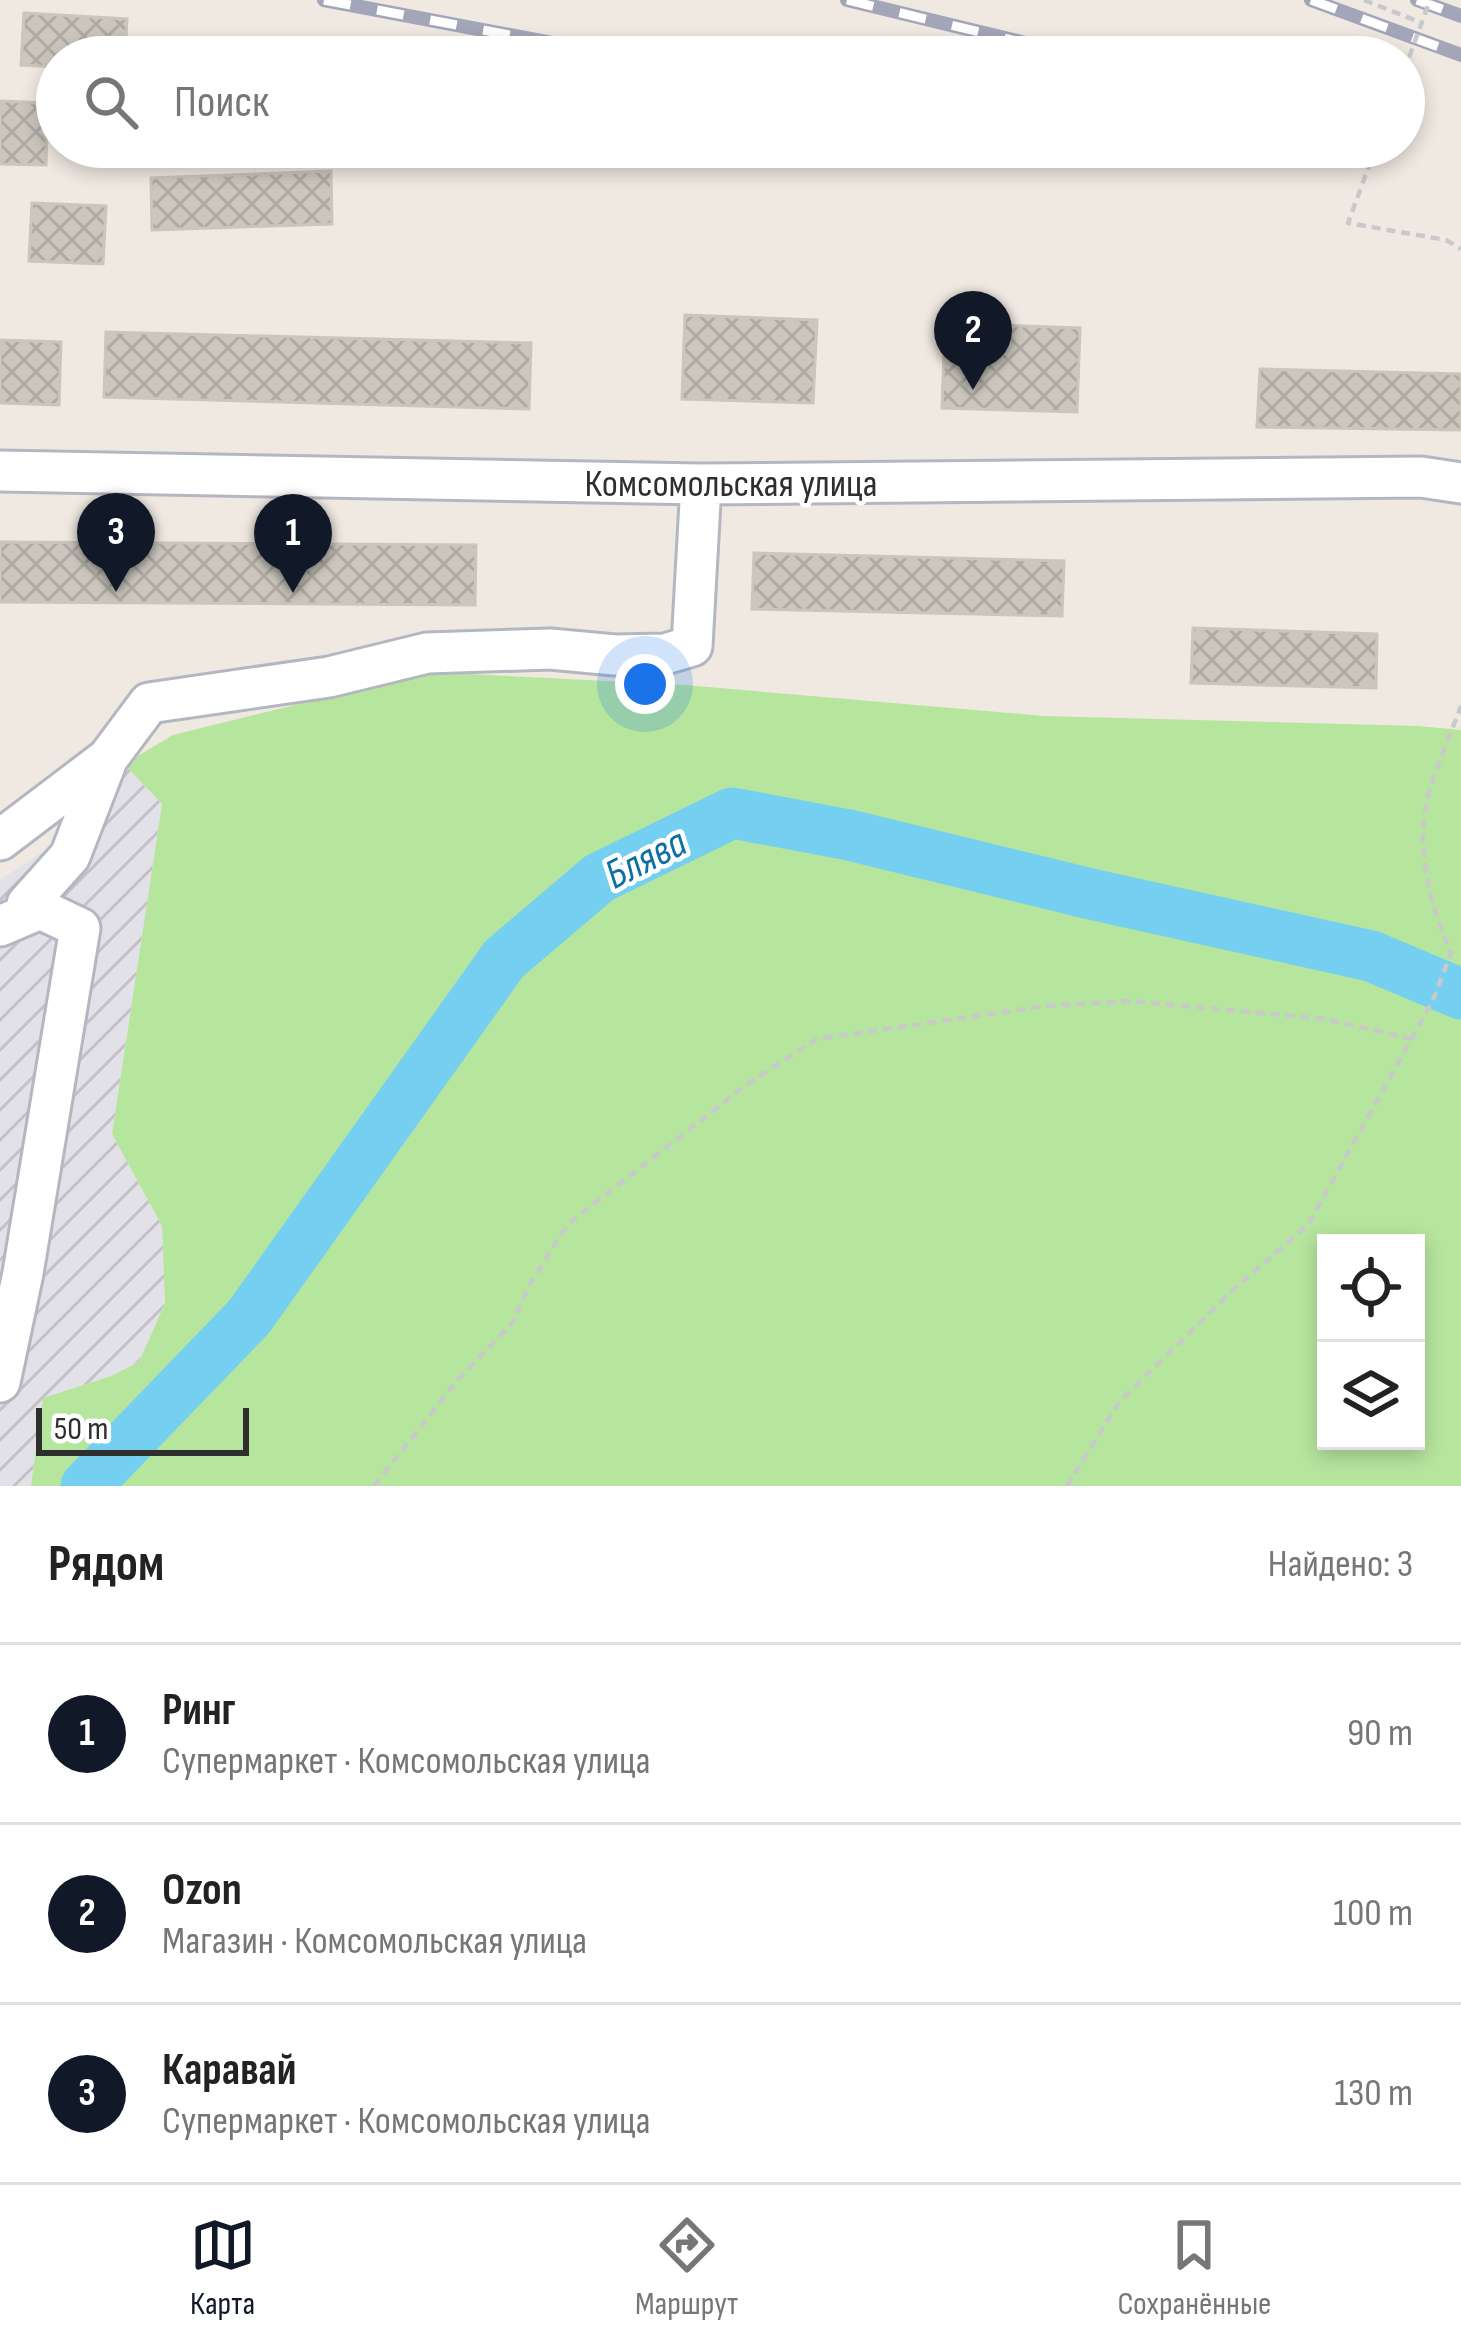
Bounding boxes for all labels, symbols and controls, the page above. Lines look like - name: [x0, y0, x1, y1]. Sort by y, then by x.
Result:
- search box: [36, 36, 1425, 168]
- icon: search: [78, 69, 144, 135]
- text: Поиск: [174, 75, 269, 130]
- pin: 2: [934, 291, 1012, 390]
- street label: Комсомольская улица: [585, 461, 877, 508]
- pin: 3: [77, 493, 155, 592]
- pin: 1: [254, 494, 332, 593]
- your location: [615, 654, 675, 714]
- water label: Блява: [597, 817, 695, 901]
- map controls: [1317, 1234, 1425, 1450]
- button: locate: [1317, 1234, 1425, 1342]
- button: layers: [1317, 1342, 1425, 1450]
- scale bar: [36, 1402, 249, 1455]
- text: 50 m: [54, 1409, 108, 1449]
- text: Рядом: [48, 1534, 164, 1595]
- text: Найдено: 3: [1268, 1541, 1413, 1588]
- text: Ринг: [162, 1683, 236, 1738]
- text: 1: [79, 1710, 95, 1757]
- text: 90 m: [1347, 1710, 1413, 1757]
- text: Супермаркет · Комсомольская улица: [162, 1738, 650, 1785]
- text: Ozon: [162, 1863, 242, 1918]
- text: 2: [78, 1890, 96, 1937]
- text: 100 m: [1333, 1890, 1413, 1937]
- text: Магазин · Комсомольская улица: [162, 1918, 587, 1965]
- text: Каравай: [162, 2043, 296, 2098]
- text: 3: [78, 2070, 96, 2117]
- text: 130 m: [1334, 2070, 1413, 2117]
- text: Супермаркет · Комсомольская улица: [162, 2098, 650, 2145]
- tab: Карта: [190, 2212, 256, 2324]
- tab: Маршрут: [635, 2212, 738, 2324]
- tab: Сохранённые: [1117, 2212, 1271, 2324]

